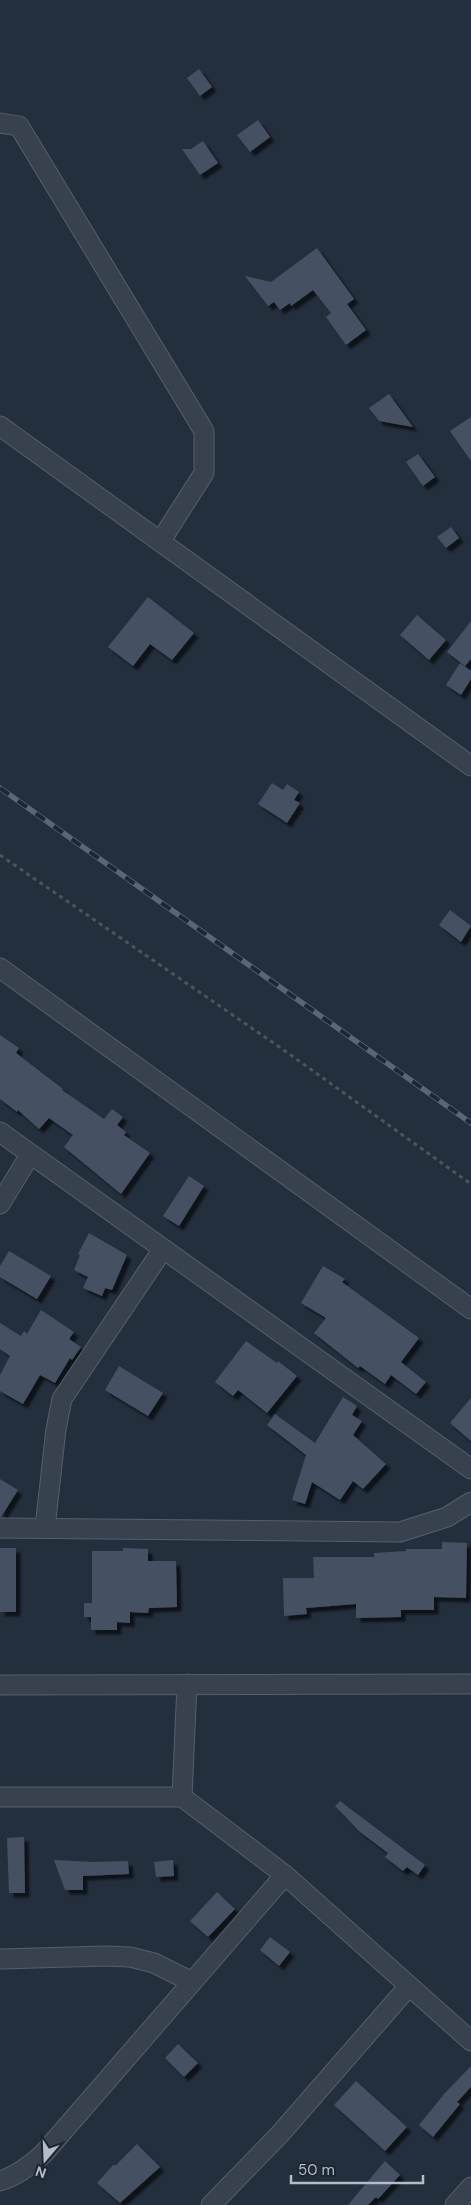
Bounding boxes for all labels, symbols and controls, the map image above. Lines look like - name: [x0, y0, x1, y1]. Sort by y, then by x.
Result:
- north arrow: [20, 2135, 70, 2185]
- scale bar: [291, 2152, 424, 2184]
- text: 50 m: [298, 2160, 335, 2180]
- text: N: [33, 2162, 49, 2182]

